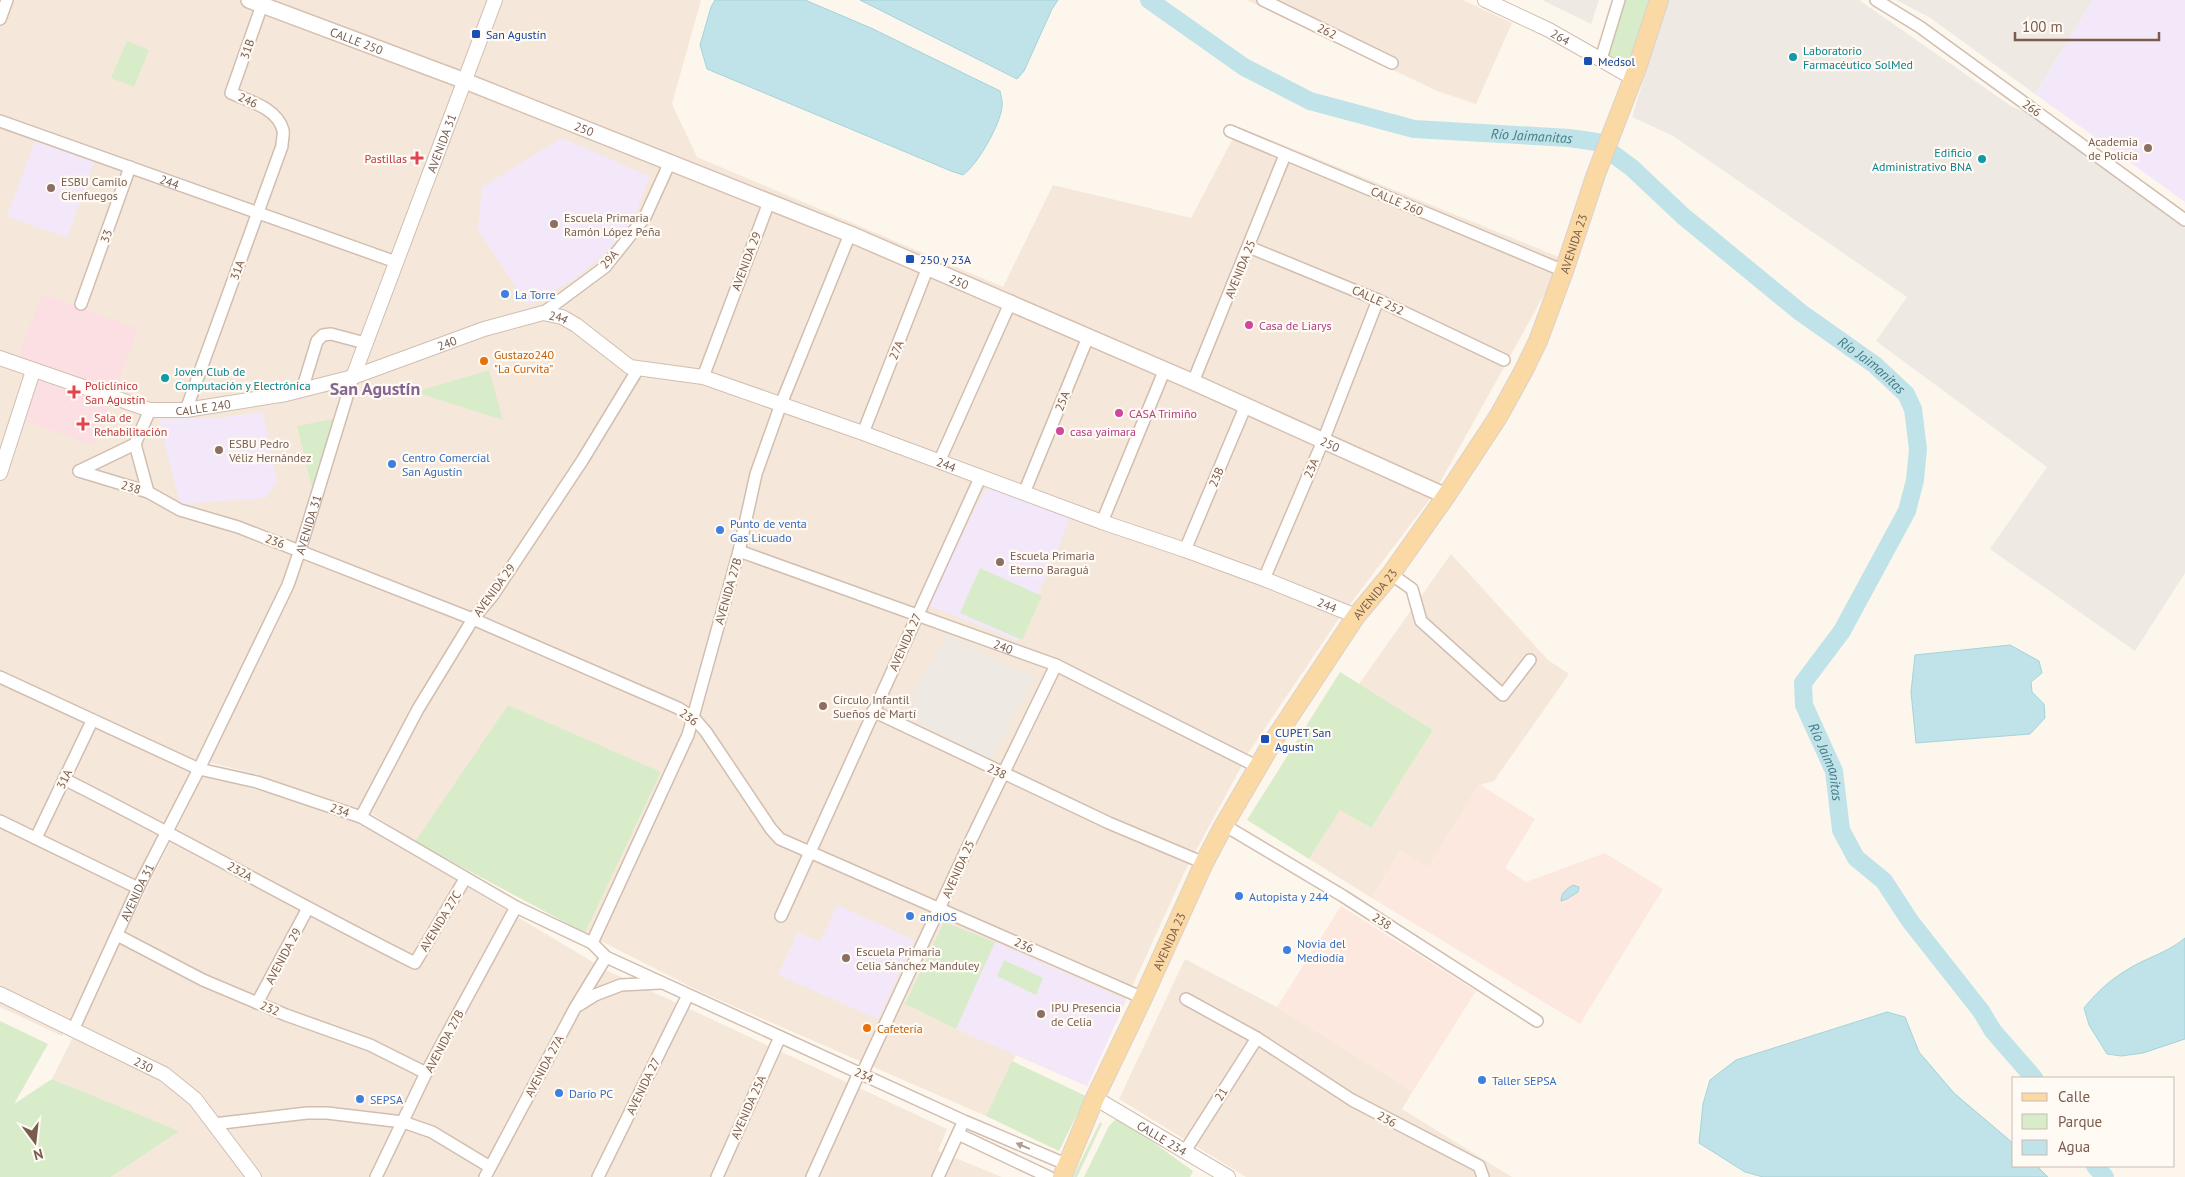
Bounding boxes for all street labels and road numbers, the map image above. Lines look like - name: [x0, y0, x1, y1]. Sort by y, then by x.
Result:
- street label: 262: [1315, 20, 1339, 42]
- street label: CALLE 250: [328, 24, 386, 57]
- street label: 264: [1548, 25, 1573, 48]
- street label: 31B: [237, 37, 257, 61]
- street label: 246: [236, 89, 260, 111]
- street label: 266: [2020, 96, 2044, 120]
- street label: AVENIDA 31: [423, 112, 459, 175]
- street label: 250: [572, 118, 597, 139]
- street label: 244: [158, 171, 182, 192]
- street label: CALLE 260: [1369, 183, 1426, 219]
- street label: AVENIDA 23: [1556, 212, 1590, 275]
- street label: 33: [97, 227, 115, 245]
- street label: AVENIDA 29: [728, 230, 764, 292]
- street label: AVENIDA 25: [1221, 238, 1259, 300]
- street label: 29A: [597, 247, 621, 271]
- street label: 31A: [227, 258, 247, 282]
- street label: 250: [947, 270, 972, 292]
- street label: CALLE 252: [1350, 282, 1406, 318]
- street label: 244: [548, 307, 572, 327]
- street label: 240: [435, 332, 459, 353]
- street label: 27A: [885, 338, 907, 362]
- street label: 25A: [1051, 389, 1073, 413]
- street label: CALLE 240: [176, 395, 232, 418]
- street label: 250: [1318, 433, 1343, 455]
- street label: 244: [935, 454, 959, 475]
- street label: 23A: [1300, 456, 1322, 480]
- street label: 23B: [1205, 465, 1227, 489]
- street label: 238: [120, 477, 142, 497]
- street label: AVENIDA 31: [292, 493, 324, 556]
- street label: 236: [263, 530, 287, 552]
- street label: AVENIDA 27B: [711, 556, 745, 626]
- street label: AVENIDA 29: [470, 561, 518, 619]
- street label: AVENIDA 23: [1349, 565, 1400, 622]
- street label: 244: [1315, 594, 1340, 615]
- street label: AVENIDA 27: [886, 611, 924, 673]
- street label: 240: [992, 636, 1016, 657]
- street label: 236: [677, 705, 701, 729]
- street label: 238: [985, 760, 1009, 782]
- street label: 31A: [53, 767, 75, 791]
- street label: 234: [328, 800, 352, 820]
- street label: AVENIDA 25: [939, 838, 977, 900]
- street label: 232A: [225, 858, 255, 884]
- street label: AVENIDA 31: [117, 861, 157, 923]
- street label: AVENIDA 27C: [416, 888, 464, 954]
- street label: 238: [1370, 909, 1394, 933]
- street label: AVENIDA 23: [1149, 910, 1188, 972]
- street label: AVENIDA 29: [262, 925, 304, 987]
- street label: 236: [1012, 934, 1036, 956]
- street label: 232: [258, 997, 282, 1019]
- street label: AVENIDA 27B: [421, 1007, 467, 1075]
- street label: AVENIDA 27A: [521, 1032, 567, 1100]
- street label: 230: [132, 1053, 156, 1075]
- street label: AVENIDA 27: [623, 1055, 663, 1117]
- street label: 234: [852, 1064, 876, 1086]
- street label: AVENIDA 25A: [727, 1073, 769, 1141]
- street label: 21: [1211, 1084, 1231, 1104]
- street label: 236: [1375, 1108, 1399, 1130]
- street label: CALLE 234: [1134, 1117, 1190, 1159]

